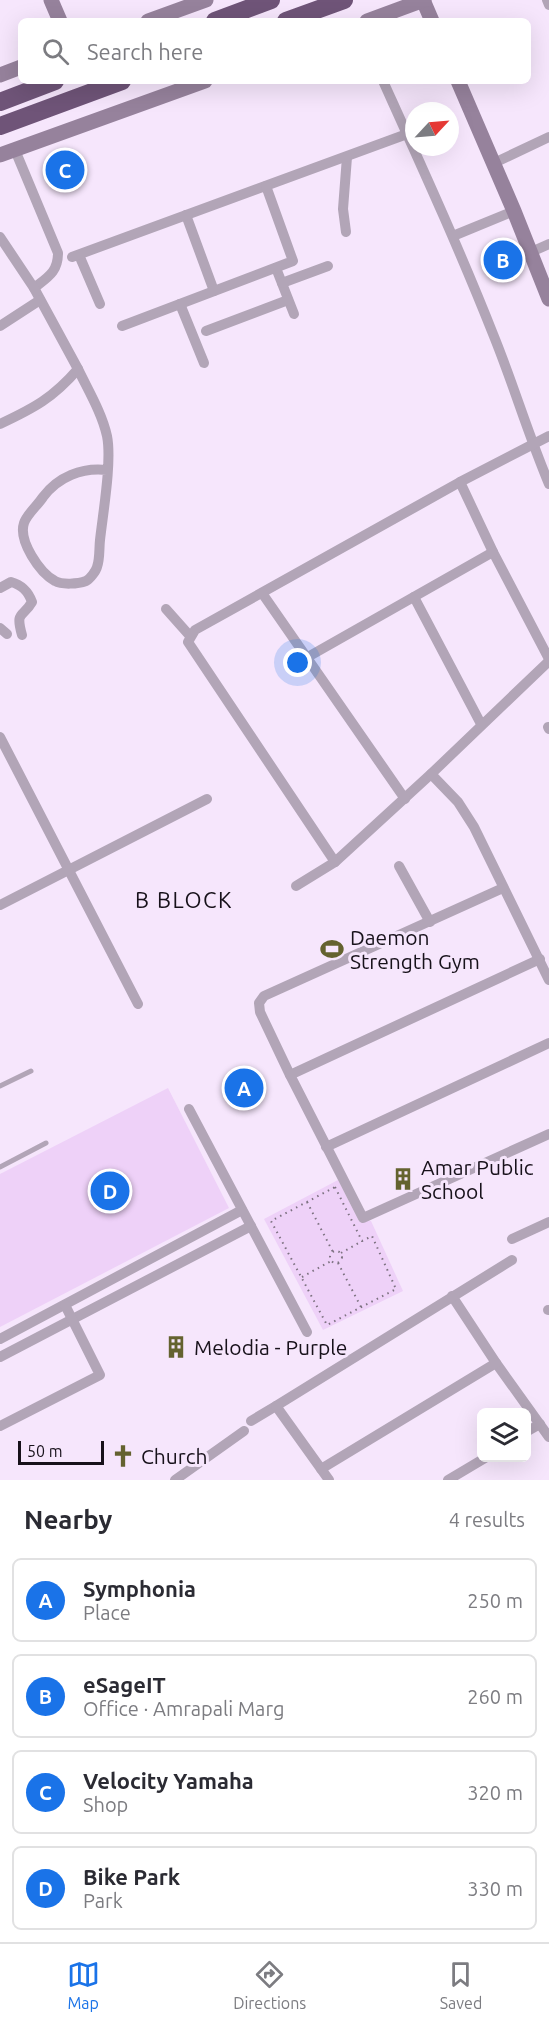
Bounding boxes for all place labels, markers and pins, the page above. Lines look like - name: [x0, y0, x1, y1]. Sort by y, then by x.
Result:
- pin: C: [46, 148, 84, 192]
- pin: B: [484, 238, 522, 282]
- place label: Daemon Strength Gym: [350, 925, 480, 973]
- sports icon: Daemon Strength Gym: [319, 936, 345, 962]
- pin: A: [224, 1066, 264, 1110]
- place label: Amar Public School: [421, 1155, 534, 1203]
- building icon: Amar Public School: [390, 1166, 416, 1192]
- pin: D: [90, 1168, 130, 1214]
- building icon: Melodia - Purple: [163, 1334, 189, 1360]
- place label: Melodia - Purple: [194, 1335, 347, 1359]
- church icon: Church: [110, 1443, 136, 1469]
- place label: Church: [141, 1444, 208, 1468]

